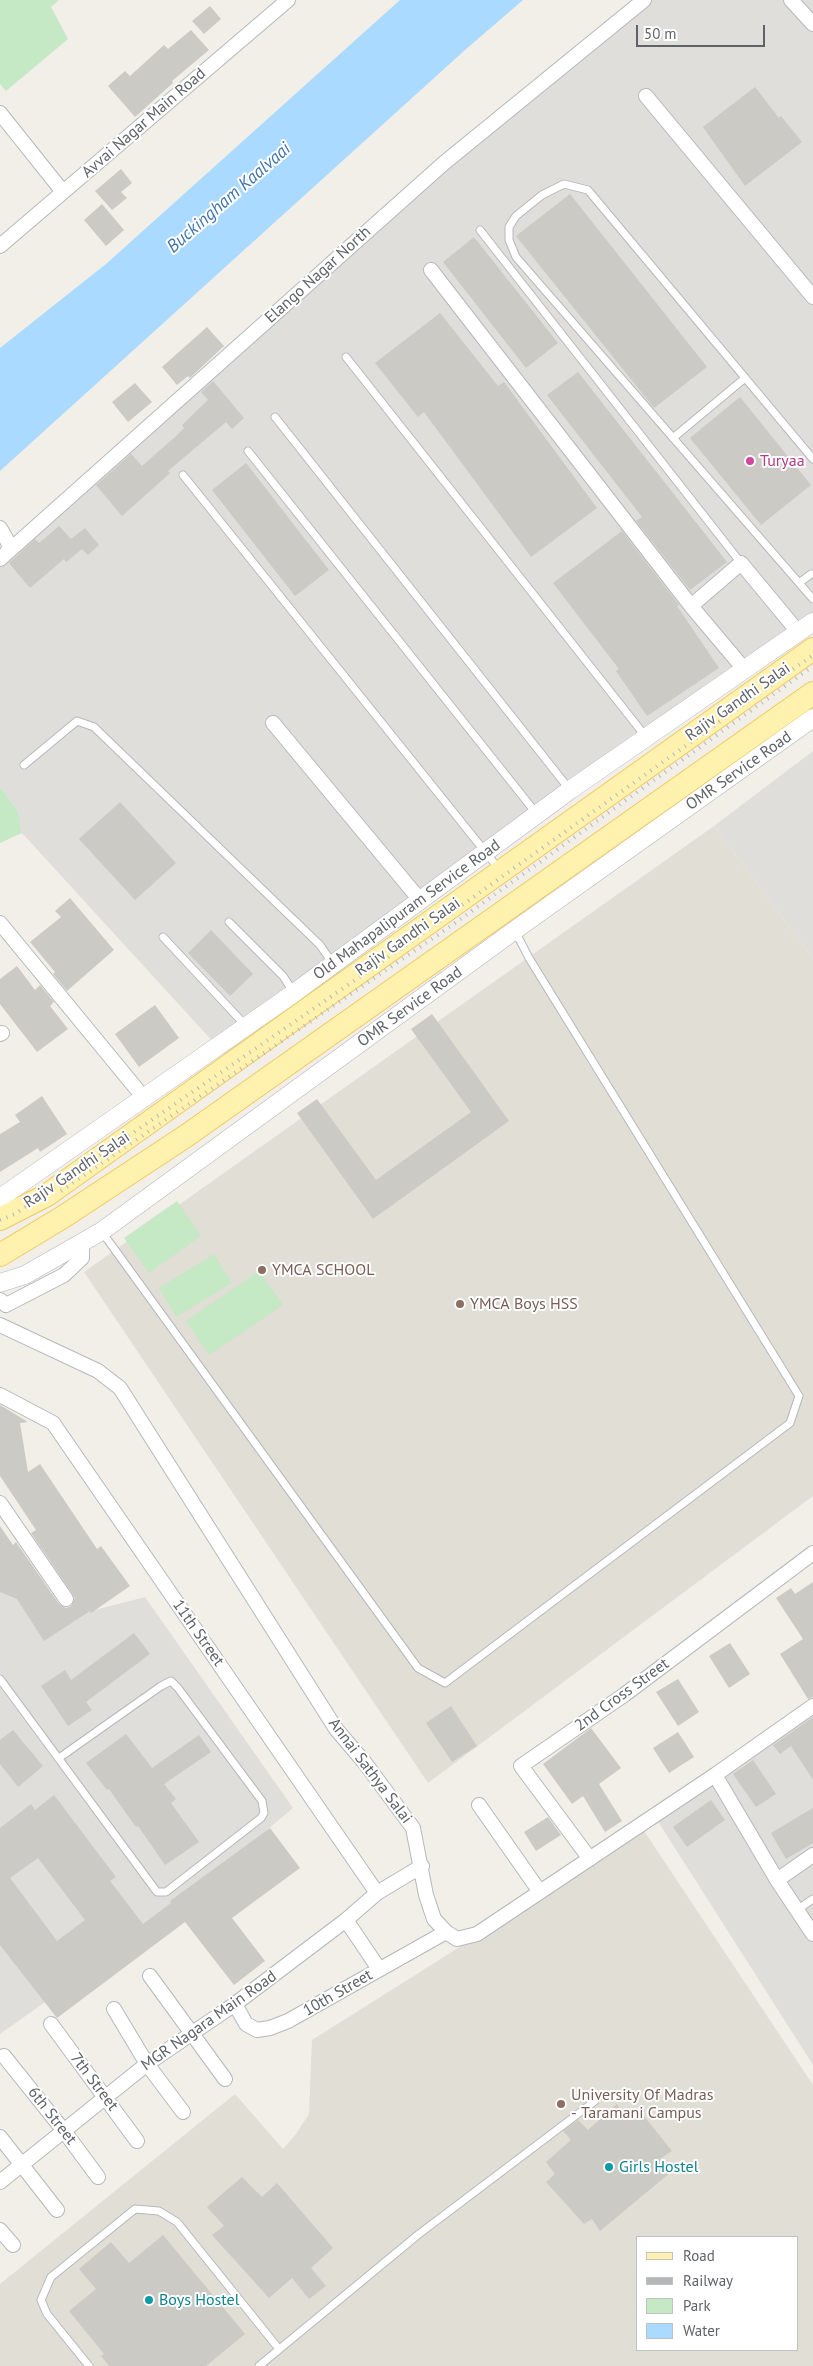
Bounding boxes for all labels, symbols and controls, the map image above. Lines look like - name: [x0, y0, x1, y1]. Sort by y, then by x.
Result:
- scale bar: [638, 15, 767, 47]
- text: 50 m: [644, 24, 677, 43]
- street label: Avvai Nagar Main Road: [78, 64, 210, 182]
- water label: Buckingham Kaalvaai: [163, 138, 295, 258]
- street label: Elango Nagar North: [261, 222, 375, 328]
- place label: Turyaa: [760, 451, 805, 471]
- marker: Turyaa: [744, 455, 756, 467]
- street label: Rajiv Gandhi Salai: [682, 659, 794, 745]
- street label: OMR Service Road: [682, 727, 796, 815]
- street label: Old Mahapalipuram Service Road: [310, 836, 504, 984]
- street label: Rajiv Gandhi Salai: [352, 894, 464, 980]
- street label: OMR Service Road: [354, 963, 466, 1051]
- street label: Rajiv Gandhi Salai: [20, 1127, 134, 1213]
- place label: YMCA SCHOOL: [272, 1260, 374, 1280]
- marker: YMCA SCHOOL: [256, 1264, 268, 1276]
- place label: YMCA Boys HSS: [470, 1294, 578, 1314]
- marker: YMCA Boys HSS: [454, 1298, 466, 1310]
- street label: 11th Street: [168, 1596, 228, 1670]
- street label: 2nd Cross Street: [571, 1654, 673, 1736]
- street label: Annai Sathya Salai: [324, 1715, 416, 1827]
- street label: 10th Street: [300, 1965, 376, 2021]
- street label: MGR Nagara Main Road: [138, 1967, 280, 2075]
- street label: 7th Street: [66, 2049, 122, 2115]
- street label: 6th Street: [23, 2083, 81, 2149]
- place label: University Of Madras - Taramani Campus: [571, 2085, 713, 2123]
- marker: University Of Madras - Taramani Campus: [555, 2098, 567, 2110]
- place label: Girls Hostel: [619, 2157, 698, 2177]
- marker: Girls Hostel: [603, 2161, 615, 2173]
- legend: [636, 2236, 798, 2351]
- text: Road: [683, 2246, 715, 2265]
- text: Railway: [683, 2271, 733, 2290]
- place label: Boys Hostel: [159, 2290, 239, 2310]
- marker: Boys Hostel: [143, 2294, 155, 2306]
- text: Park: [683, 2296, 711, 2315]
- text: Water: [683, 2321, 720, 2340]

